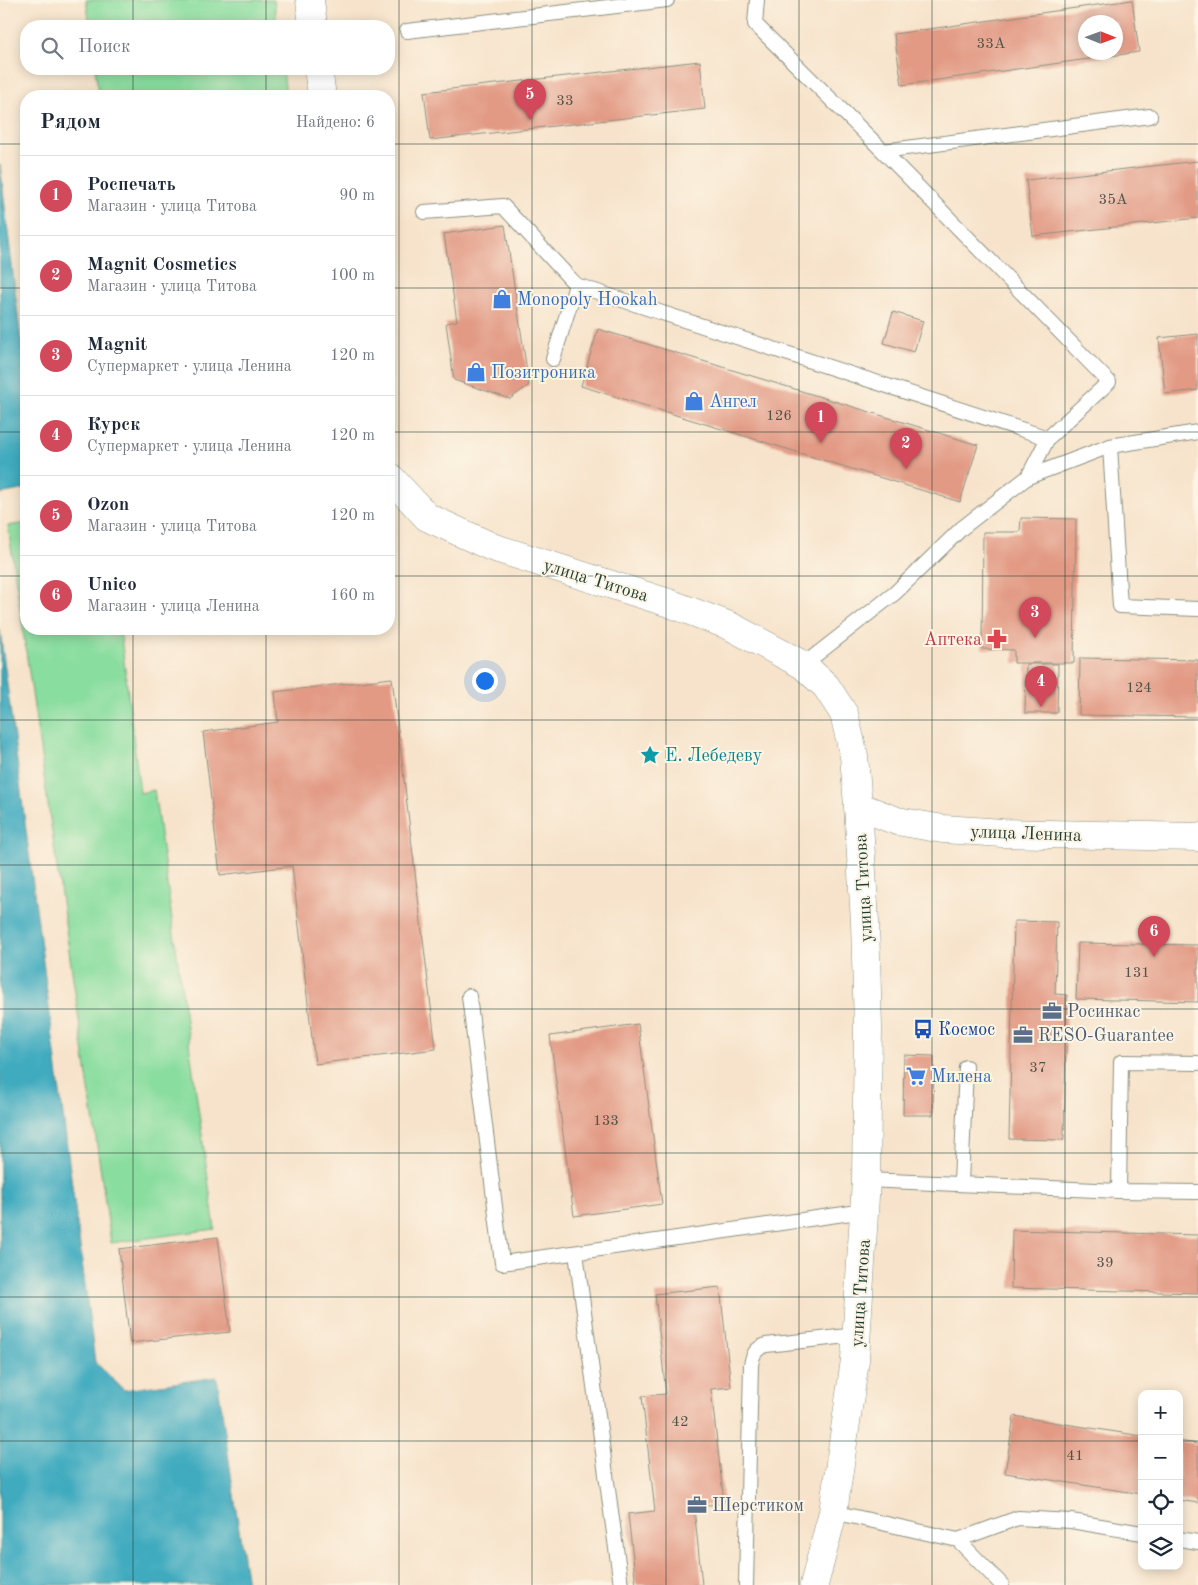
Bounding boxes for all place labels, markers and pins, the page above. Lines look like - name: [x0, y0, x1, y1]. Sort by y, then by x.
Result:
- pin: 5: [514, 79, 546, 120]
- shop icon: Monopoly Hookah: [491, 288, 513, 310]
- place label: Monopoly Hookah: [517, 291, 658, 309]
- shop icon: Позитроника: [465, 361, 487, 383]
- place label: Позитроника: [491, 364, 596, 382]
- shop icon: Ангел: [683, 390, 705, 412]
- place label: Ангел: [709, 393, 757, 411]
- pin: 1: [805, 402, 837, 443]
- pin: 2: [890, 428, 922, 469]
- pin: 3: [1019, 597, 1051, 638]
- pharmacy icon: Аптека: [986, 628, 1008, 650]
- place label: Аптека: [924, 631, 982, 649]
- pin: 4: [1025, 666, 1057, 707]
- place icon: Е. Лебедеву: [639, 744, 661, 766]
- place label: Е. Лебедеву: [665, 747, 763, 765]
- pin: 6: [1138, 916, 1170, 957]
- office icon: Росинкас: [1041, 1000, 1063, 1022]
- place label: Росинкас: [1067, 1003, 1140, 1021]
- bus stop icon: Космос: [912, 1018, 934, 1040]
- place label: Космос: [938, 1021, 995, 1039]
- office icon: RESO-Guarantee: [1012, 1024, 1034, 1046]
- place label: RESO-Guarantee: [1038, 1027, 1174, 1045]
- supermarket icon: Милена: [905, 1065, 927, 1087]
- place label: Милена: [931, 1068, 992, 1086]
- office icon: Шерстиком: [686, 1494, 708, 1516]
- place label: Шерстиком: [712, 1497, 804, 1515]

